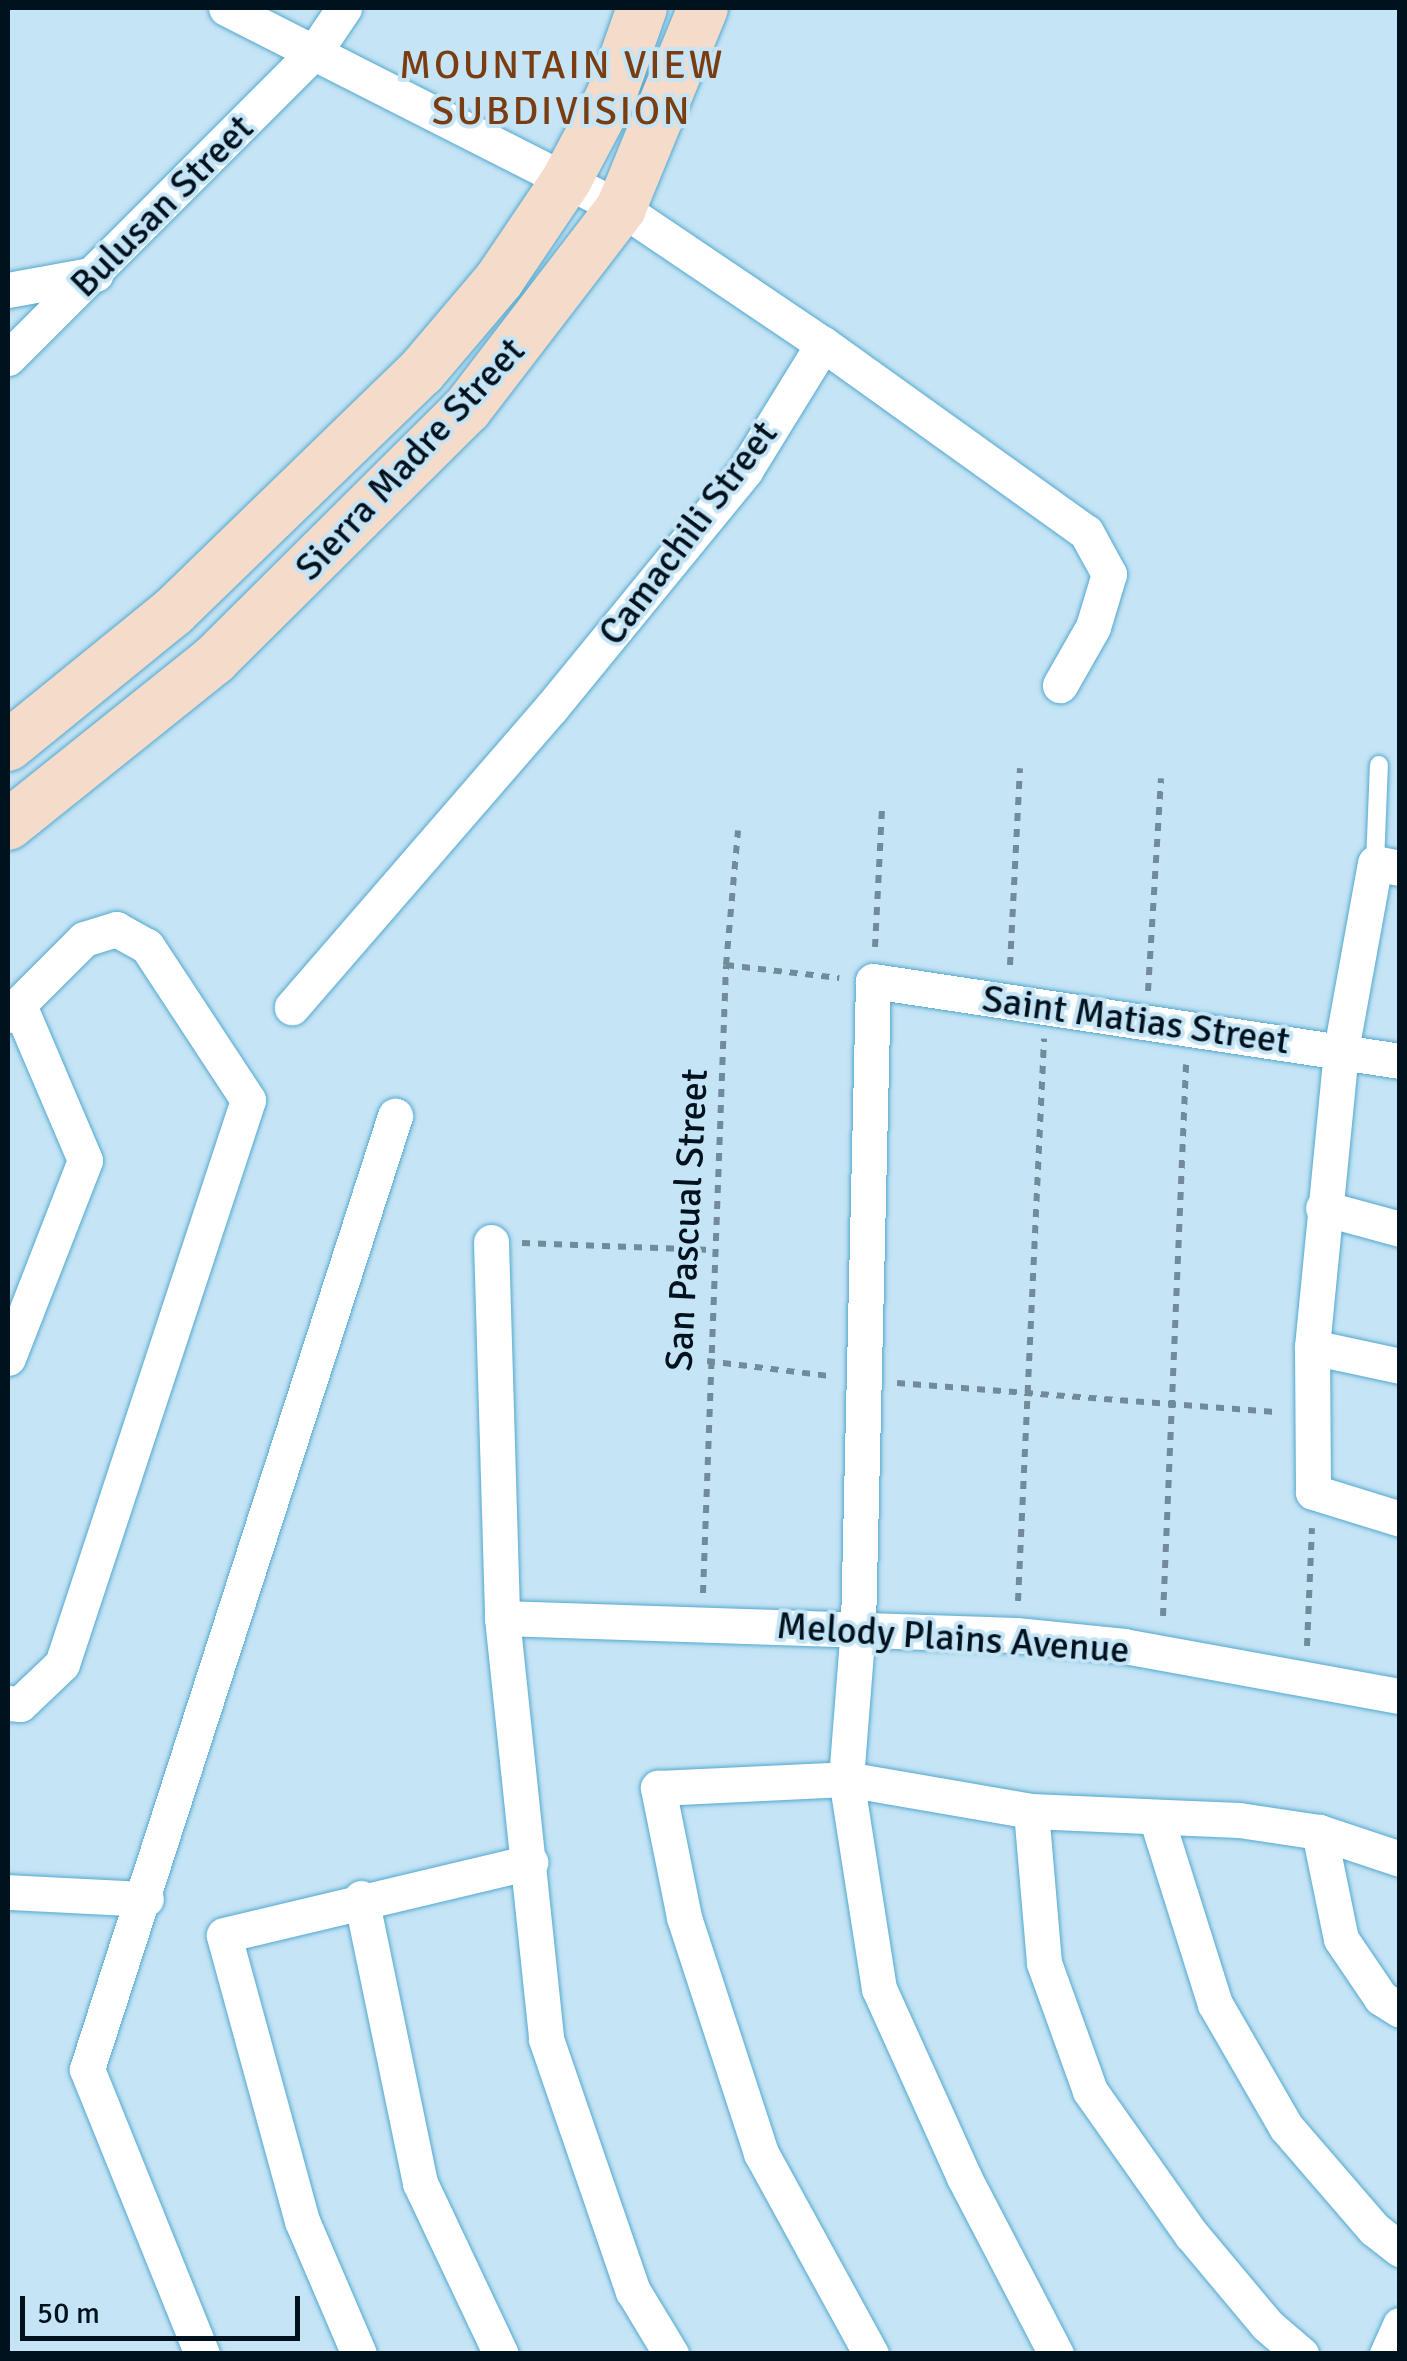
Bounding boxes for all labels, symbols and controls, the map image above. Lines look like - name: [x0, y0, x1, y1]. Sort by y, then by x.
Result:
- district label: MOUNTAIN VIEW SUBDIVISION: [399, 41, 725, 135]
- street label: Bulusan Street: [61, 105, 263, 307]
- street label: Sierra Madre Street: [286, 328, 534, 590]
- street label: Camachili Street: [589, 412, 787, 654]
- street label: Saint Matias Street: [979, 976, 1293, 1064]
- street label: San Pascual Street: [656, 1068, 718, 1372]
- street label: Melody Plains Avenue: [775, 1603, 1131, 1673]
- scale bar: [25, 2276, 305, 2338]
- text: 50 m: [37, 2295, 100, 2332]

